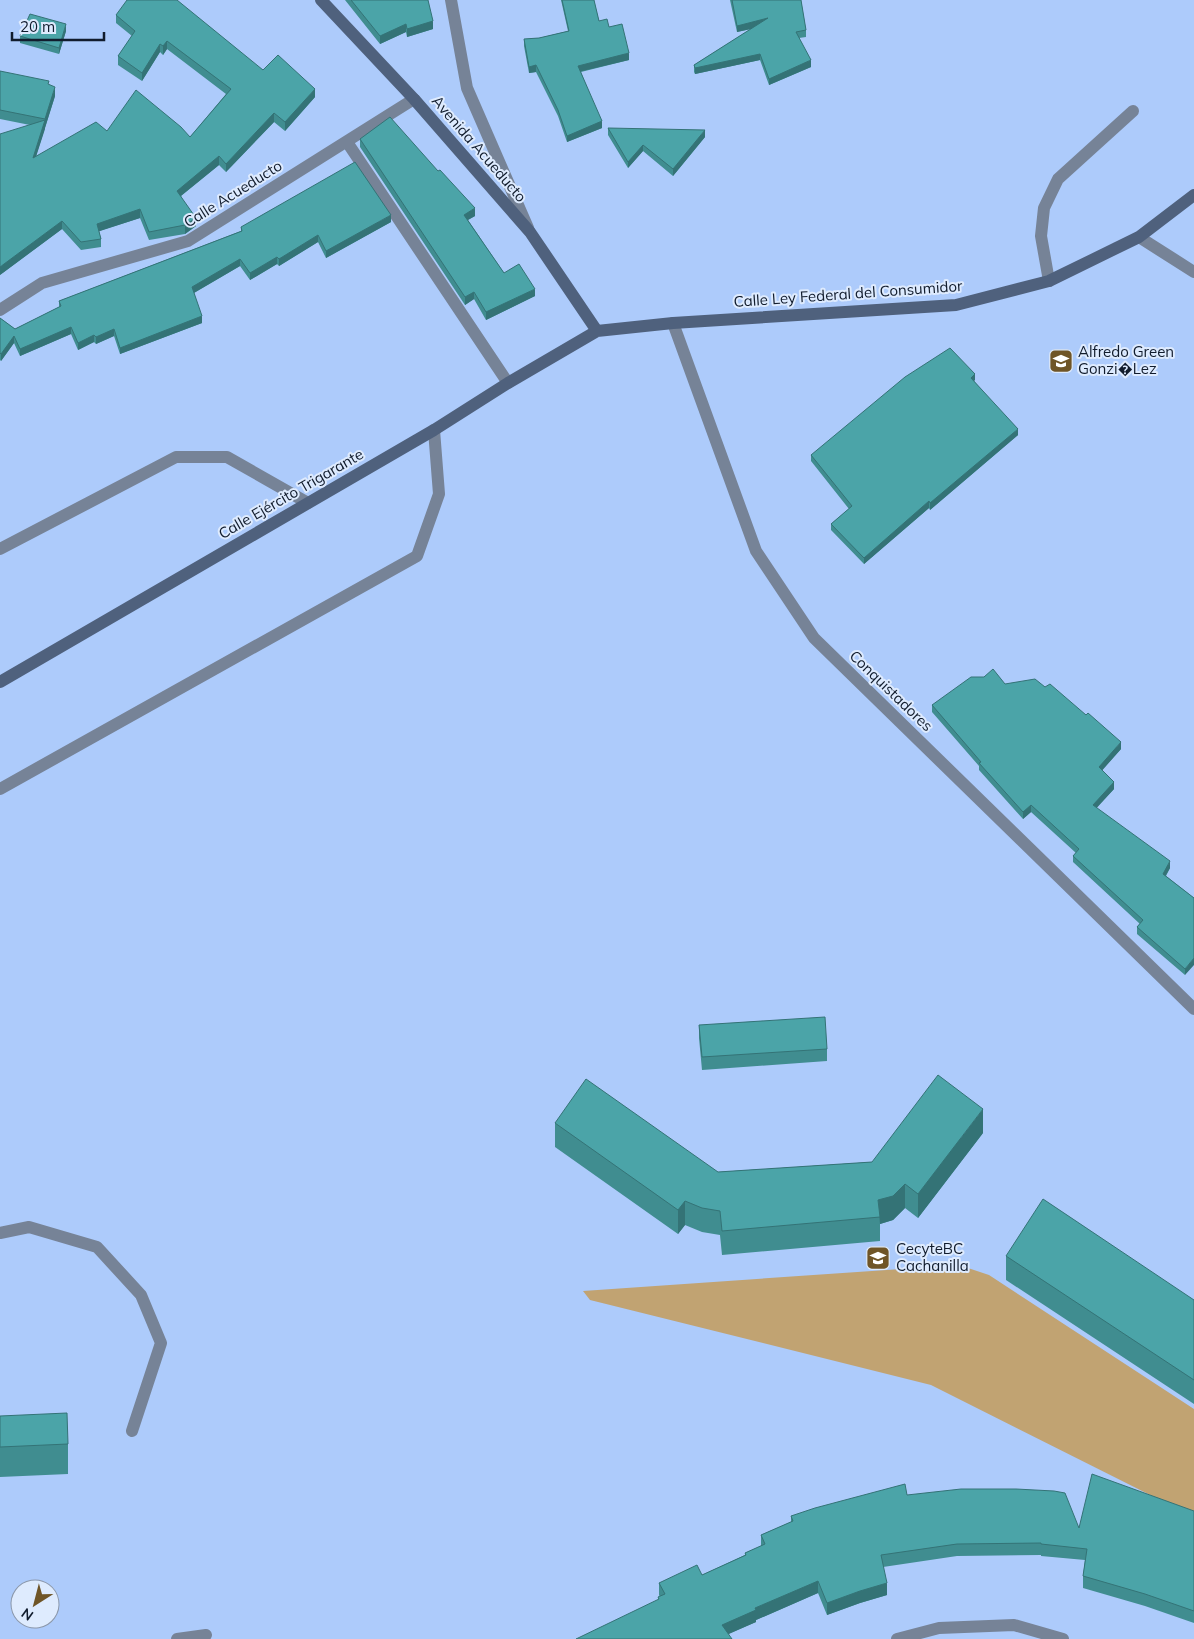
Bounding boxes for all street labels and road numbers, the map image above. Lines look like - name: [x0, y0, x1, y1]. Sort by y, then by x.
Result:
- street label: Avenida Acueducto: [428, 92, 531, 206]
- street label: Calle Acueducto: [180, 156, 285, 231]
- street label: Calle Ley Federal del Consumidor: [733, 276, 963, 311]
- street label: Calle Ejército Trigarante: [215, 444, 367, 543]
- street label: Conquistadores: [846, 646, 937, 735]

